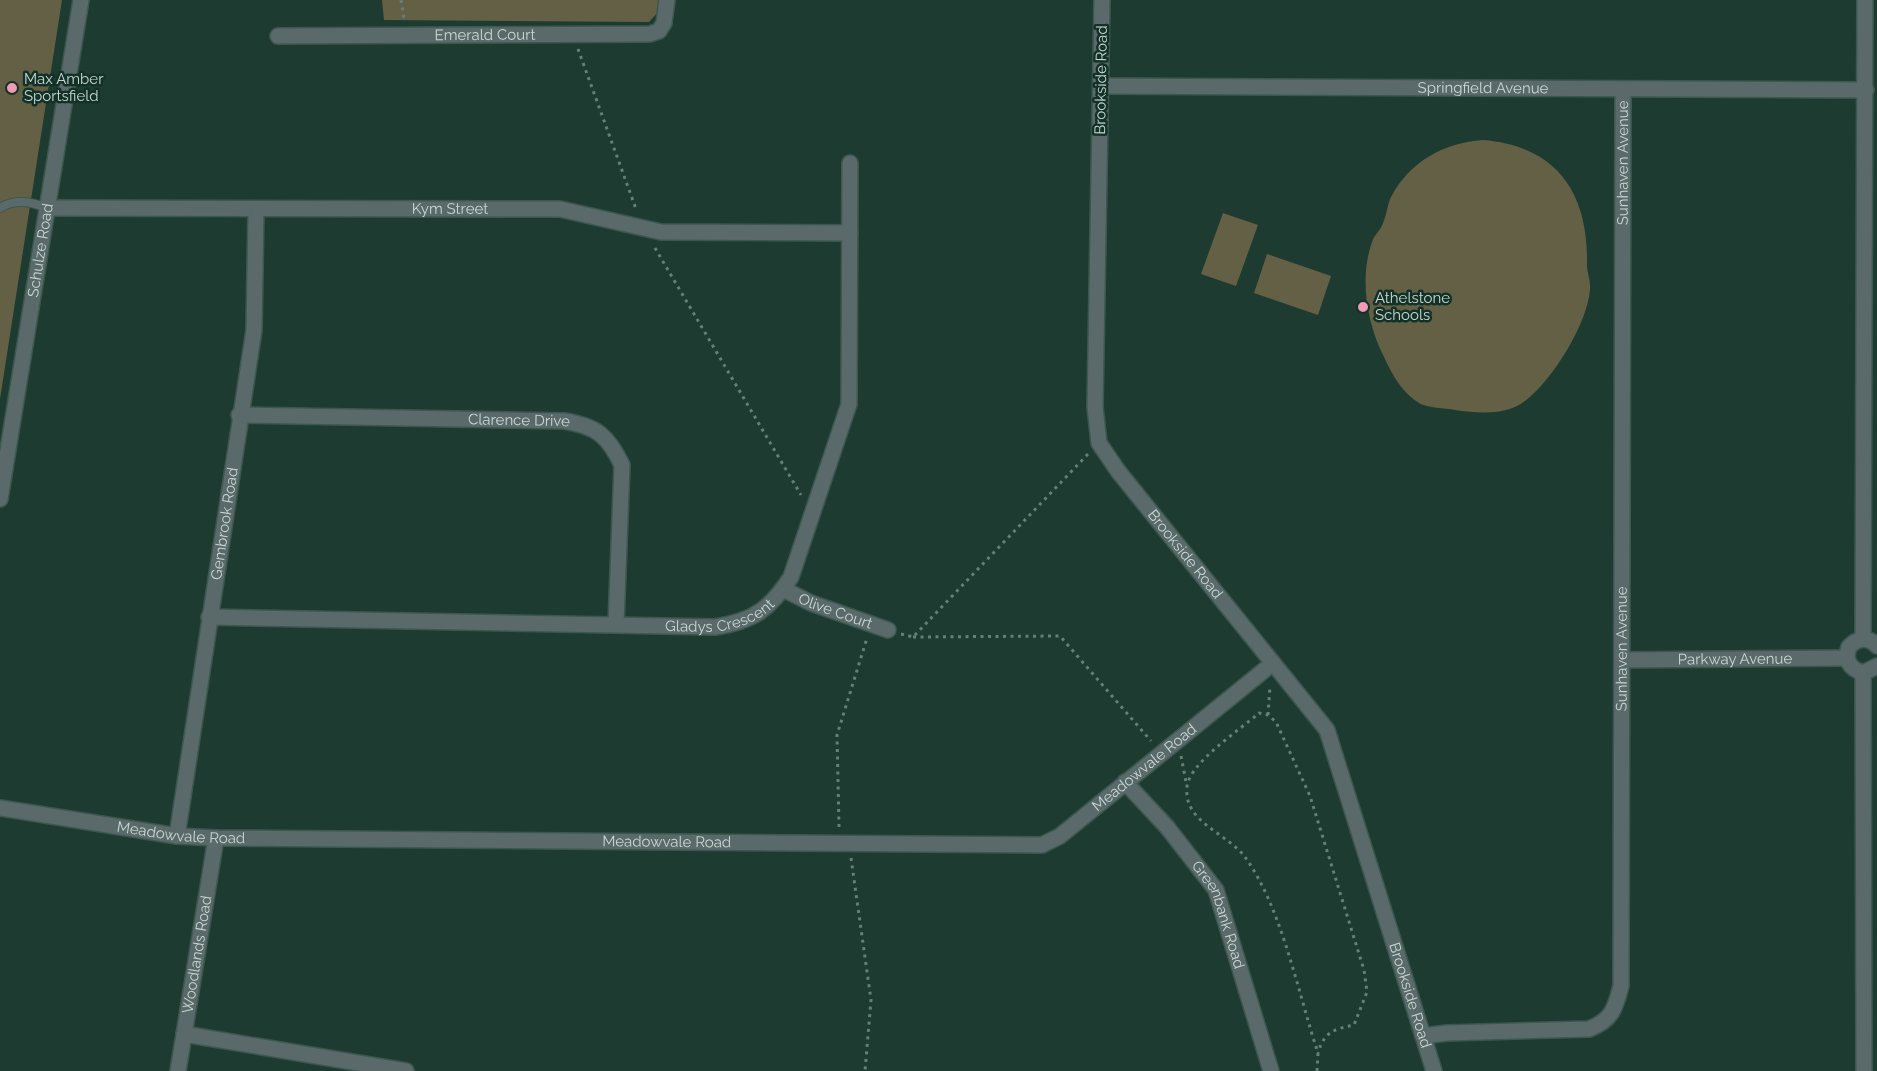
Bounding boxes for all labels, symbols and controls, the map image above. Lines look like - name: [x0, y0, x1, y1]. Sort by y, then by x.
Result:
- street label: Brookside Road: [1091, 25, 1111, 135]
- street label: Emerald Court: [435, 26, 535, 44]
- place label: Max Amber Sportsfield: [24, 70, 104, 105]
- street label: Springfield Avenue: [1418, 79, 1549, 97]
- marker: Max Amber Sportsfield: [5, 81, 19, 95]
- street label: Sunhaven Avenue: [1614, 100, 1632, 225]
- street label: Kym Street: [412, 200, 488, 218]
- street label: Schulze Road: [24, 202, 57, 299]
- place label: Athelstone Schools: [1375, 289, 1450, 324]
- marker: Athelstone Schools: [1356, 300, 1370, 314]
- street label: Clarence Drive: [468, 410, 571, 431]
- street label: Gembrook Road: [207, 466, 242, 581]
- street label: Brookside Road: [1144, 506, 1226, 602]
- street label: Sunhaven Avenue: [1613, 586, 1631, 711]
- street label: Olive Court: [795, 589, 875, 633]
- street label: Gladys Crescent: [665, 595, 778, 636]
- street label: Parkway Avenue: [1678, 649, 1792, 669]
- street label: Meadowvale Road: [1089, 720, 1200, 815]
- street label: Meadowvale Road: [116, 818, 245, 847]
- street label: Meadowvale Road: [602, 832, 731, 851]
- street label: Greenbank Road: [1188, 857, 1248, 971]
- street label: Woodlands Road: [179, 894, 215, 1015]
- street label: Brookside Road: [1385, 940, 1435, 1050]

